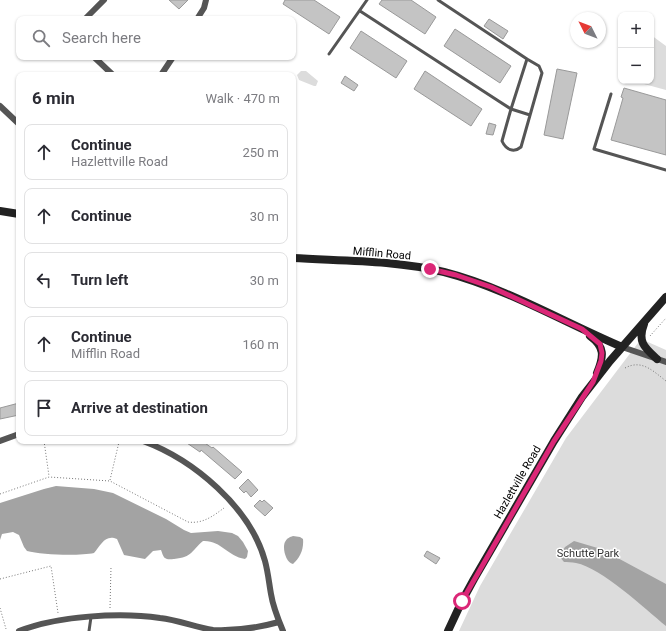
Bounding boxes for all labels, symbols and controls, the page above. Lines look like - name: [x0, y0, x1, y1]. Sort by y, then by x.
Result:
- north arrow: [570, 12, 606, 48]
- map controls: [618, 12, 654, 84]
- button: +: [618, 12, 654, 48]
- search box: [16, 16, 296, 60]
- icon: search: [30, 27, 52, 49]
- text: Search here: [62, 29, 141, 47]
- button: −: [618, 48, 654, 84]
- text: 6 min: [32, 88, 75, 108]
- text: Walk · 470 m: [205, 91, 280, 106]
- text: Continue: [71, 136, 132, 154]
- icon: ahead: [33, 141, 55, 163]
- text: 250 m: [242, 145, 279, 160]
- text: Hazlettville Road: [71, 154, 168, 169]
- icon: ahead: [33, 205, 55, 227]
- text: Continue: [71, 207, 132, 225]
- text: 30 m: [250, 209, 279, 224]
- street label: Mifflin Road: [352, 244, 412, 263]
- route end: [421, 260, 439, 278]
- icon: left: [33, 269, 55, 291]
- text: Turn left: [71, 271, 128, 289]
- text: 30 m: [250, 273, 279, 288]
- text: Continue: [71, 328, 132, 346]
- icon: ahead: [33, 333, 55, 355]
- text: 160 m: [242, 337, 279, 352]
- text: Mifflin Road: [71, 346, 140, 361]
- icon: arrive: [33, 397, 55, 419]
- text: Arrive at destination: [71, 399, 208, 417]
- street label: Hazlettville Road: [491, 443, 544, 521]
- park label: Schutte Park: [557, 547, 620, 560]
- route start: [453, 592, 471, 610]

